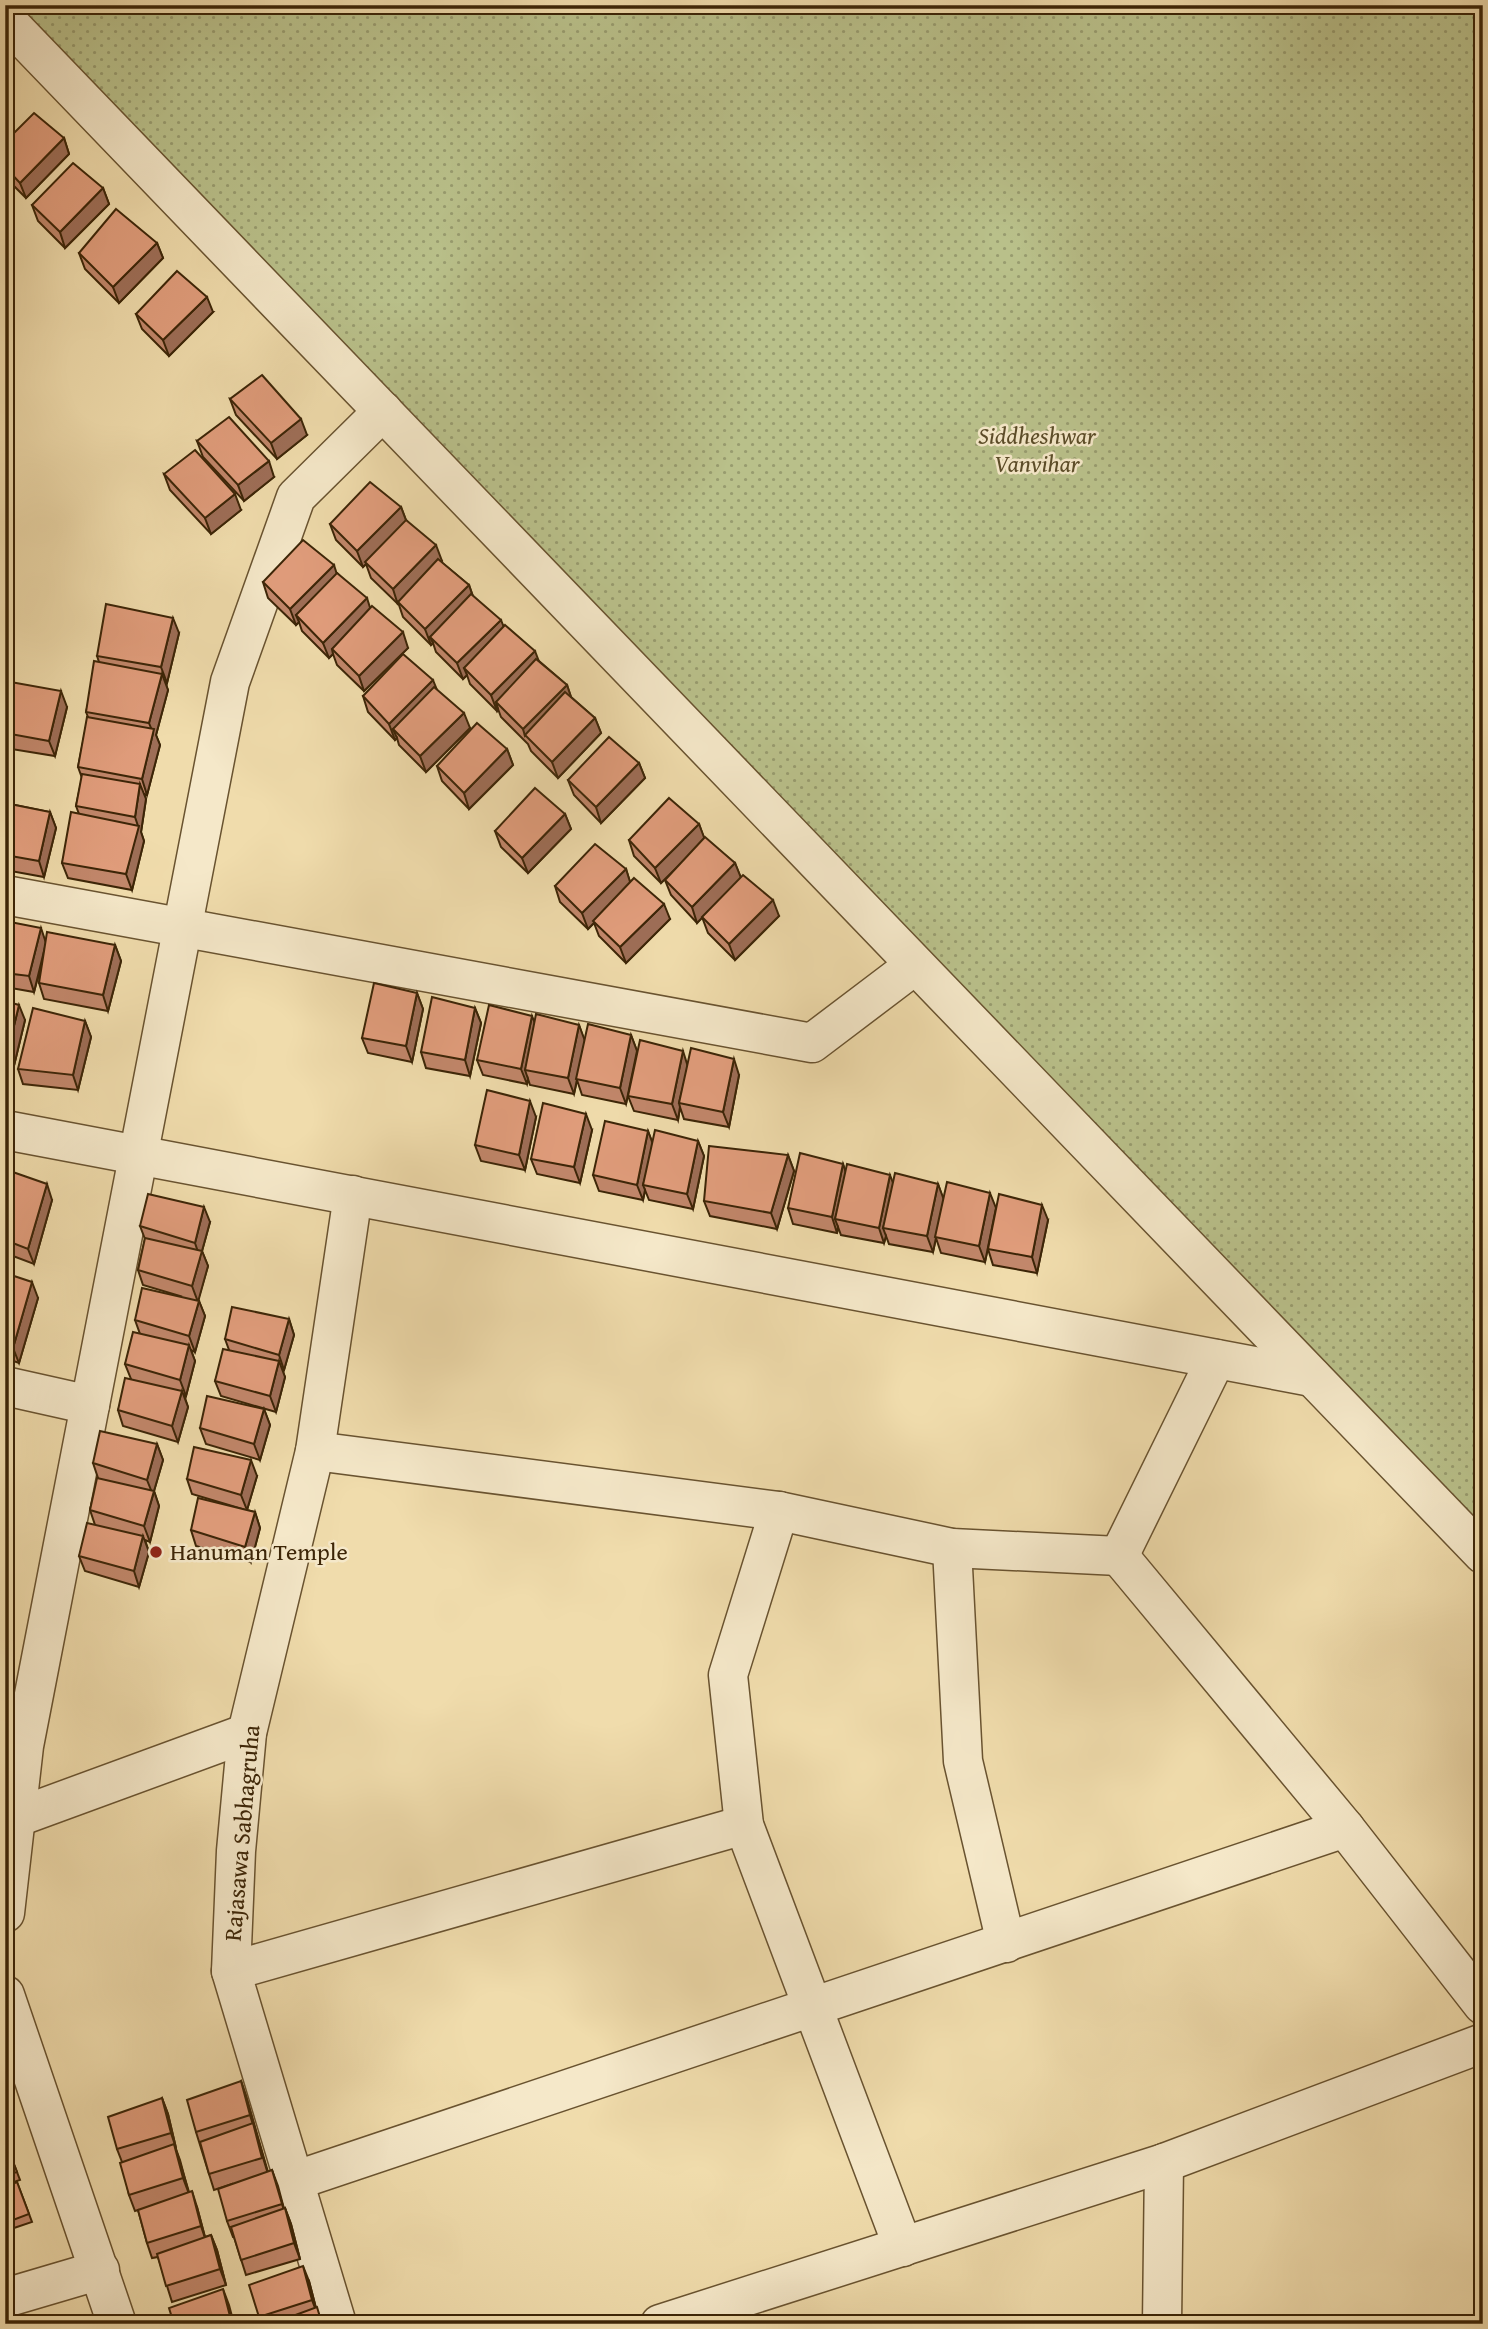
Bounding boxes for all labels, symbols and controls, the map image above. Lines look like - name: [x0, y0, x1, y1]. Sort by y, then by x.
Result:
- park label: Siddheshwar Vanvihar: [978, 418, 1097, 481]
- place label: Hanuman Temple: [170, 1534, 348, 1569]
- marker: Hanuman Temple: [148, 1544, 164, 1560]
- street label: Rajasawa Sabhagruha: [215, 1723, 268, 1942]

